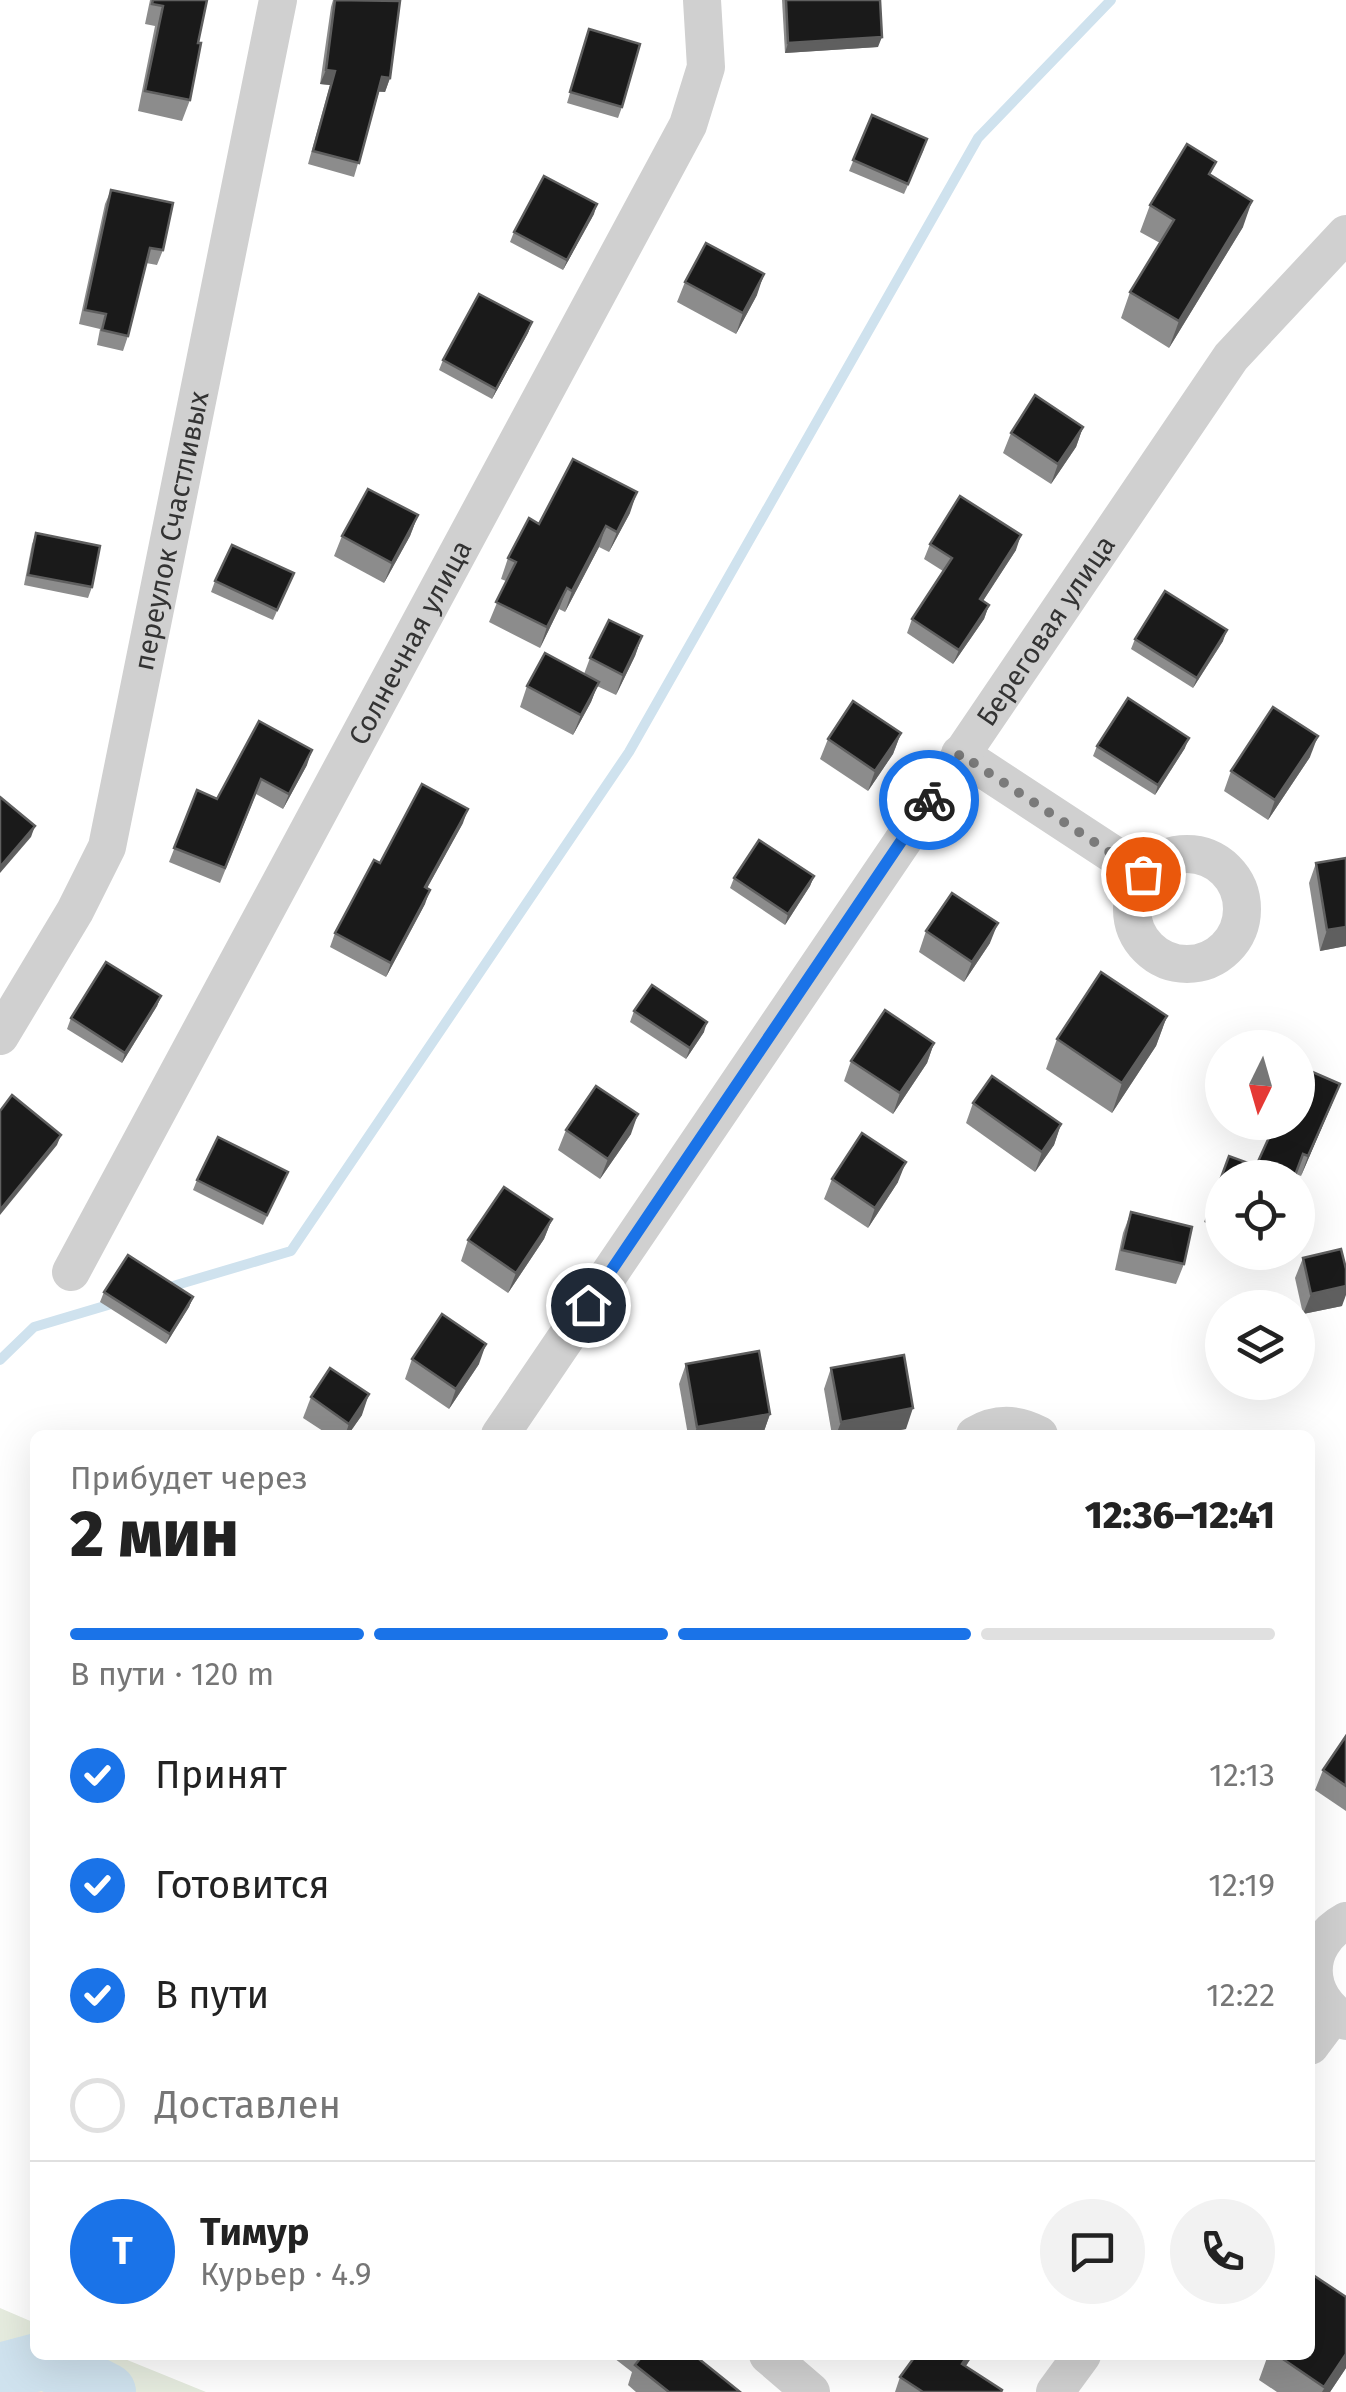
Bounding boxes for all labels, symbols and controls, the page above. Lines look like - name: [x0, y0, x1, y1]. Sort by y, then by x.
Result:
- street label: переулок Счастливых: [127, 388, 216, 673]
- street label: Береговая улица: [970, 529, 1122, 732]
- street label: Солнечная улица: [342, 535, 479, 751]
- courier: [879, 750, 979, 850]
- icon: bike: [902, 773, 957, 828]
- pin: [1101, 832, 1186, 917]
- icon: bag: [1116, 847, 1171, 902]
- north arrow: [1205, 1030, 1315, 1140]
- map controls: [1205, 1030, 1315, 1400]
- button: locate: [1205, 1160, 1315, 1270]
- pin: [546, 1263, 631, 1348]
- icon: home: [561, 1278, 616, 1333]
- button: layers: [1205, 1290, 1315, 1400]
- text: Прибудет через: [70, 1459, 308, 1497]
- text: 12:36–12:41: [1085, 1492, 1275, 1538]
- text: 2 мин: [70, 1495, 239, 1573]
- text: В пути · 120 m: [70, 1655, 274, 1693]
- icon: check: [70, 1748, 125, 1803]
- text: Принят: [155, 1752, 287, 1798]
- text: 12:13: [1209, 1756, 1275, 1794]
- icon: check: [70, 1858, 125, 1913]
- text: Готовится: [155, 1862, 330, 1908]
- text: 12:19: [1208, 1866, 1275, 1904]
- icon: check: [70, 1968, 125, 2023]
- text: В пути: [155, 1972, 269, 2018]
- text: 12:22: [1206, 1976, 1275, 2014]
- text: Доставлен: [155, 2082, 341, 2128]
- button: chat: [1040, 2199, 1145, 2304]
- button: phone: [1170, 2199, 1275, 2304]
- text: Тимур: [200, 2209, 309, 2255]
- text: Т: [112, 2228, 133, 2274]
- text: Курьер · 4.9: [200, 2255, 372, 2293]

